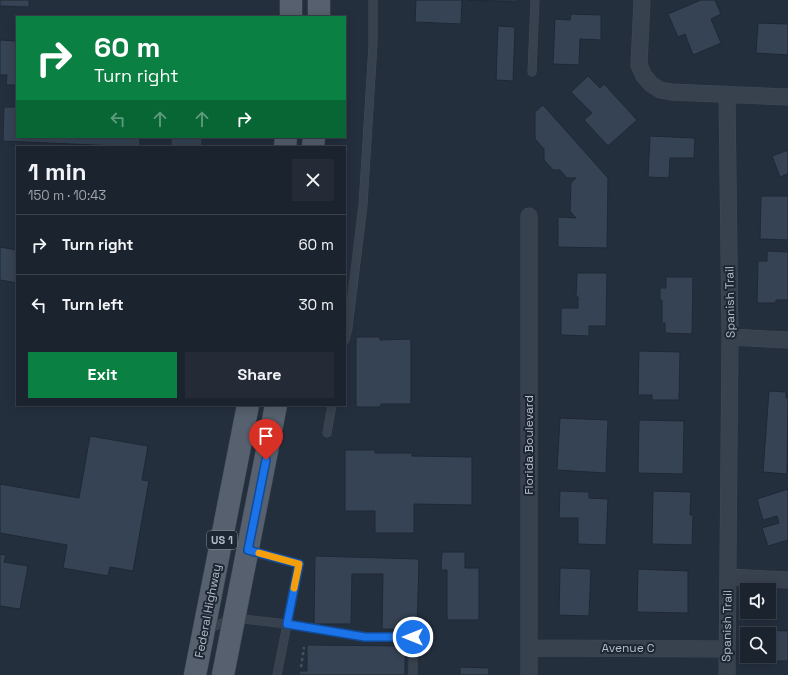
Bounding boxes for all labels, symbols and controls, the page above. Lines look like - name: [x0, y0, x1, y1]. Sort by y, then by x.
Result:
- text: 60 m: [94, 29, 160, 65]
- icon: right: [28, 32, 80, 84]
- text: Turn right: [94, 64, 178, 87]
- icon: left: [107, 108, 129, 130]
- icon: ahead: [149, 108, 171, 130]
- icon: ahead: [191, 108, 213, 130]
- icon: right: [233, 108, 255, 130]
- text: 1 min: [28, 156, 87, 187]
- button: close: [292, 159, 334, 201]
- text: 150 m · 10:43: [28, 187, 106, 204]
- icon: right: [28, 234, 50, 256]
- text: Turn right: [62, 235, 133, 254]
- text: 60 m: [298, 235, 334, 254]
- street label: Spanish Trail: [721, 266, 739, 338]
- icon: left: [28, 294, 50, 316]
- text: Turn left: [62, 295, 124, 314]
- text: 30 m: [299, 295, 334, 314]
- button: Exit: [28, 352, 177, 398]
- button: Share: [185, 352, 334, 398]
- street label: Florida Boulevard: [521, 395, 537, 495]
- pin: [249, 419, 283, 460]
- icon: arrive: [255, 425, 277, 447]
- road number: US 1: [207, 531, 237, 549]
- street label: Federal Highway: [191, 563, 225, 659]
- map controls: [740, 583, 776, 663]
- button: sound: [740, 583, 776, 619]
- street label: Spanish Trail: [718, 590, 736, 662]
- position arrow: [392, 616, 434, 658]
- button: search: [740, 627, 776, 663]
- street label: Avenue C: [601, 640, 655, 656]

